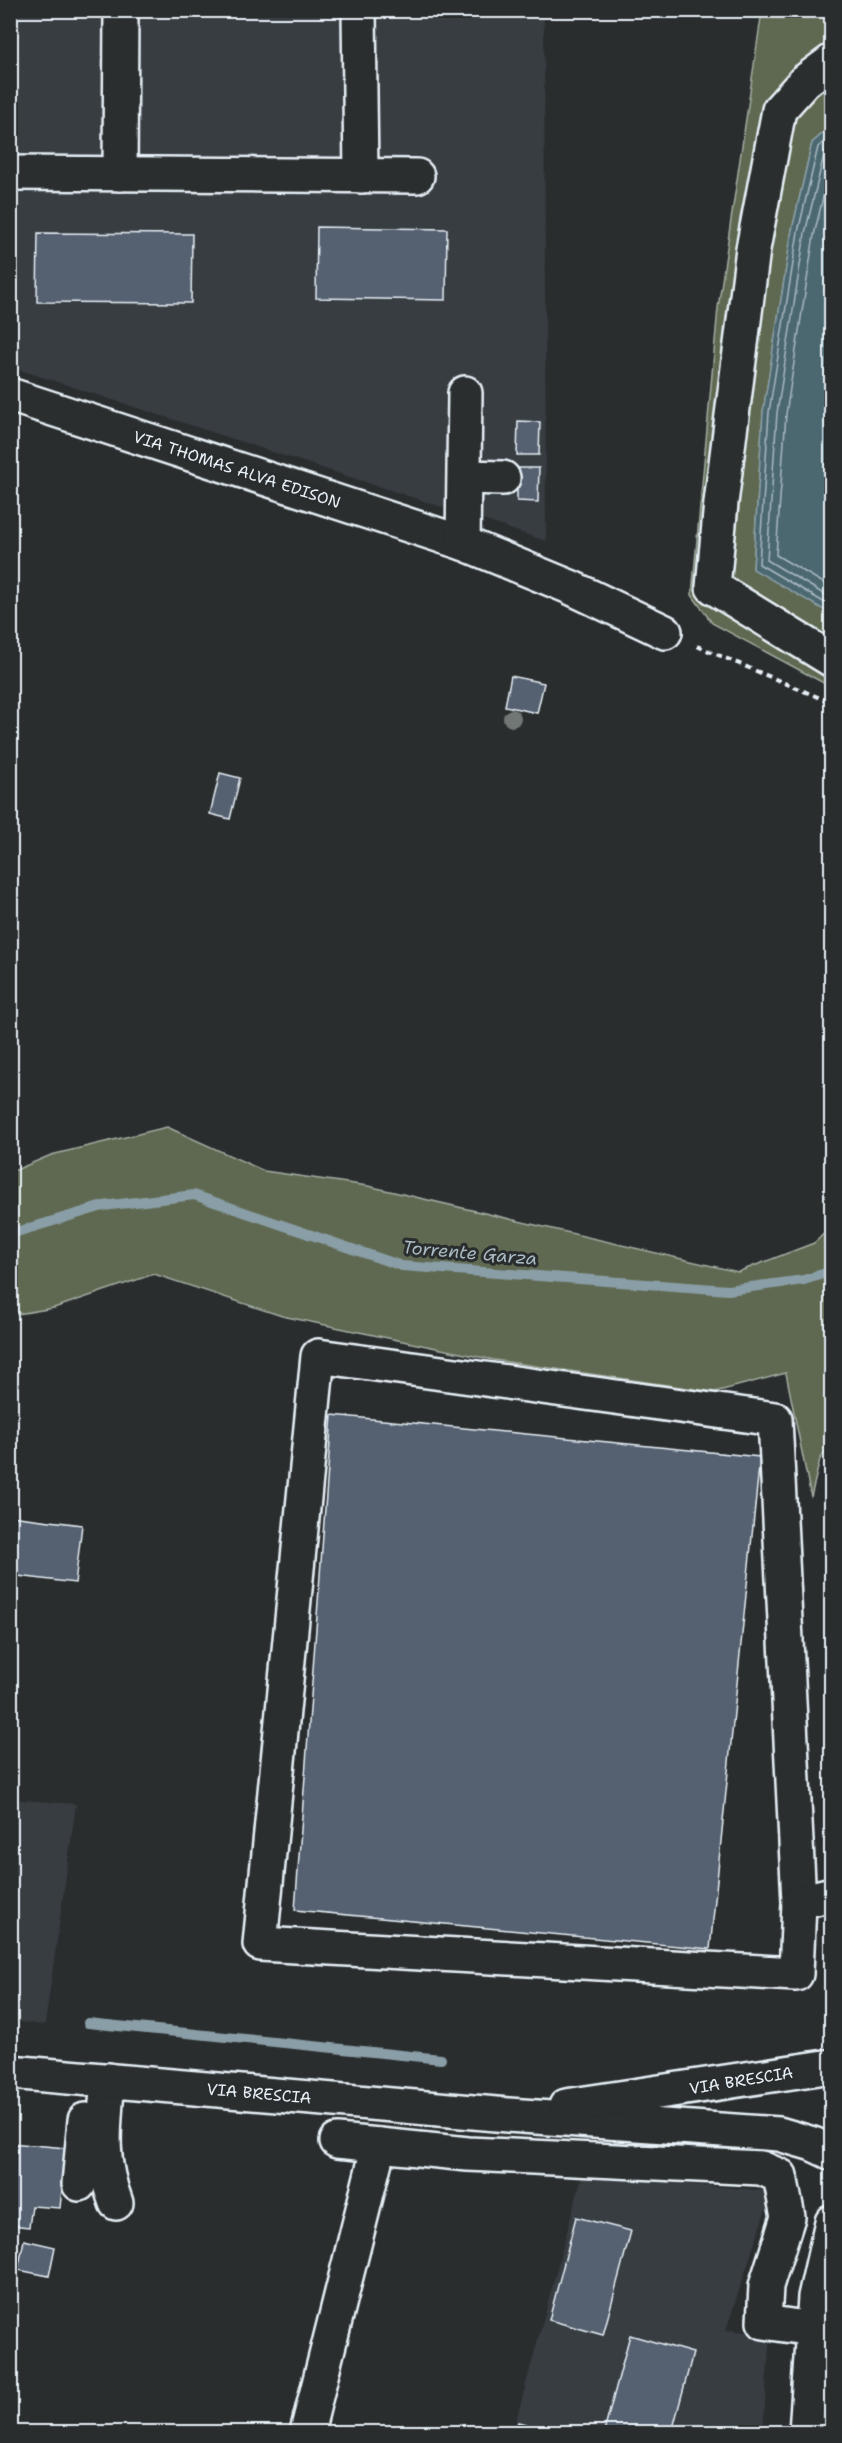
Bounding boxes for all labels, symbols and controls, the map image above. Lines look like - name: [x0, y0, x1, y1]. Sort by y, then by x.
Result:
- street label: VIA THOMAS ALVA EDISON: [130, 426, 343, 513]
- water label: Torrente Garza: [402, 1235, 538, 1271]
- street label: VIA BRESCIA: [688, 2062, 795, 2099]
- street label: VIA BRESCIA: [206, 2078, 312, 2109]

